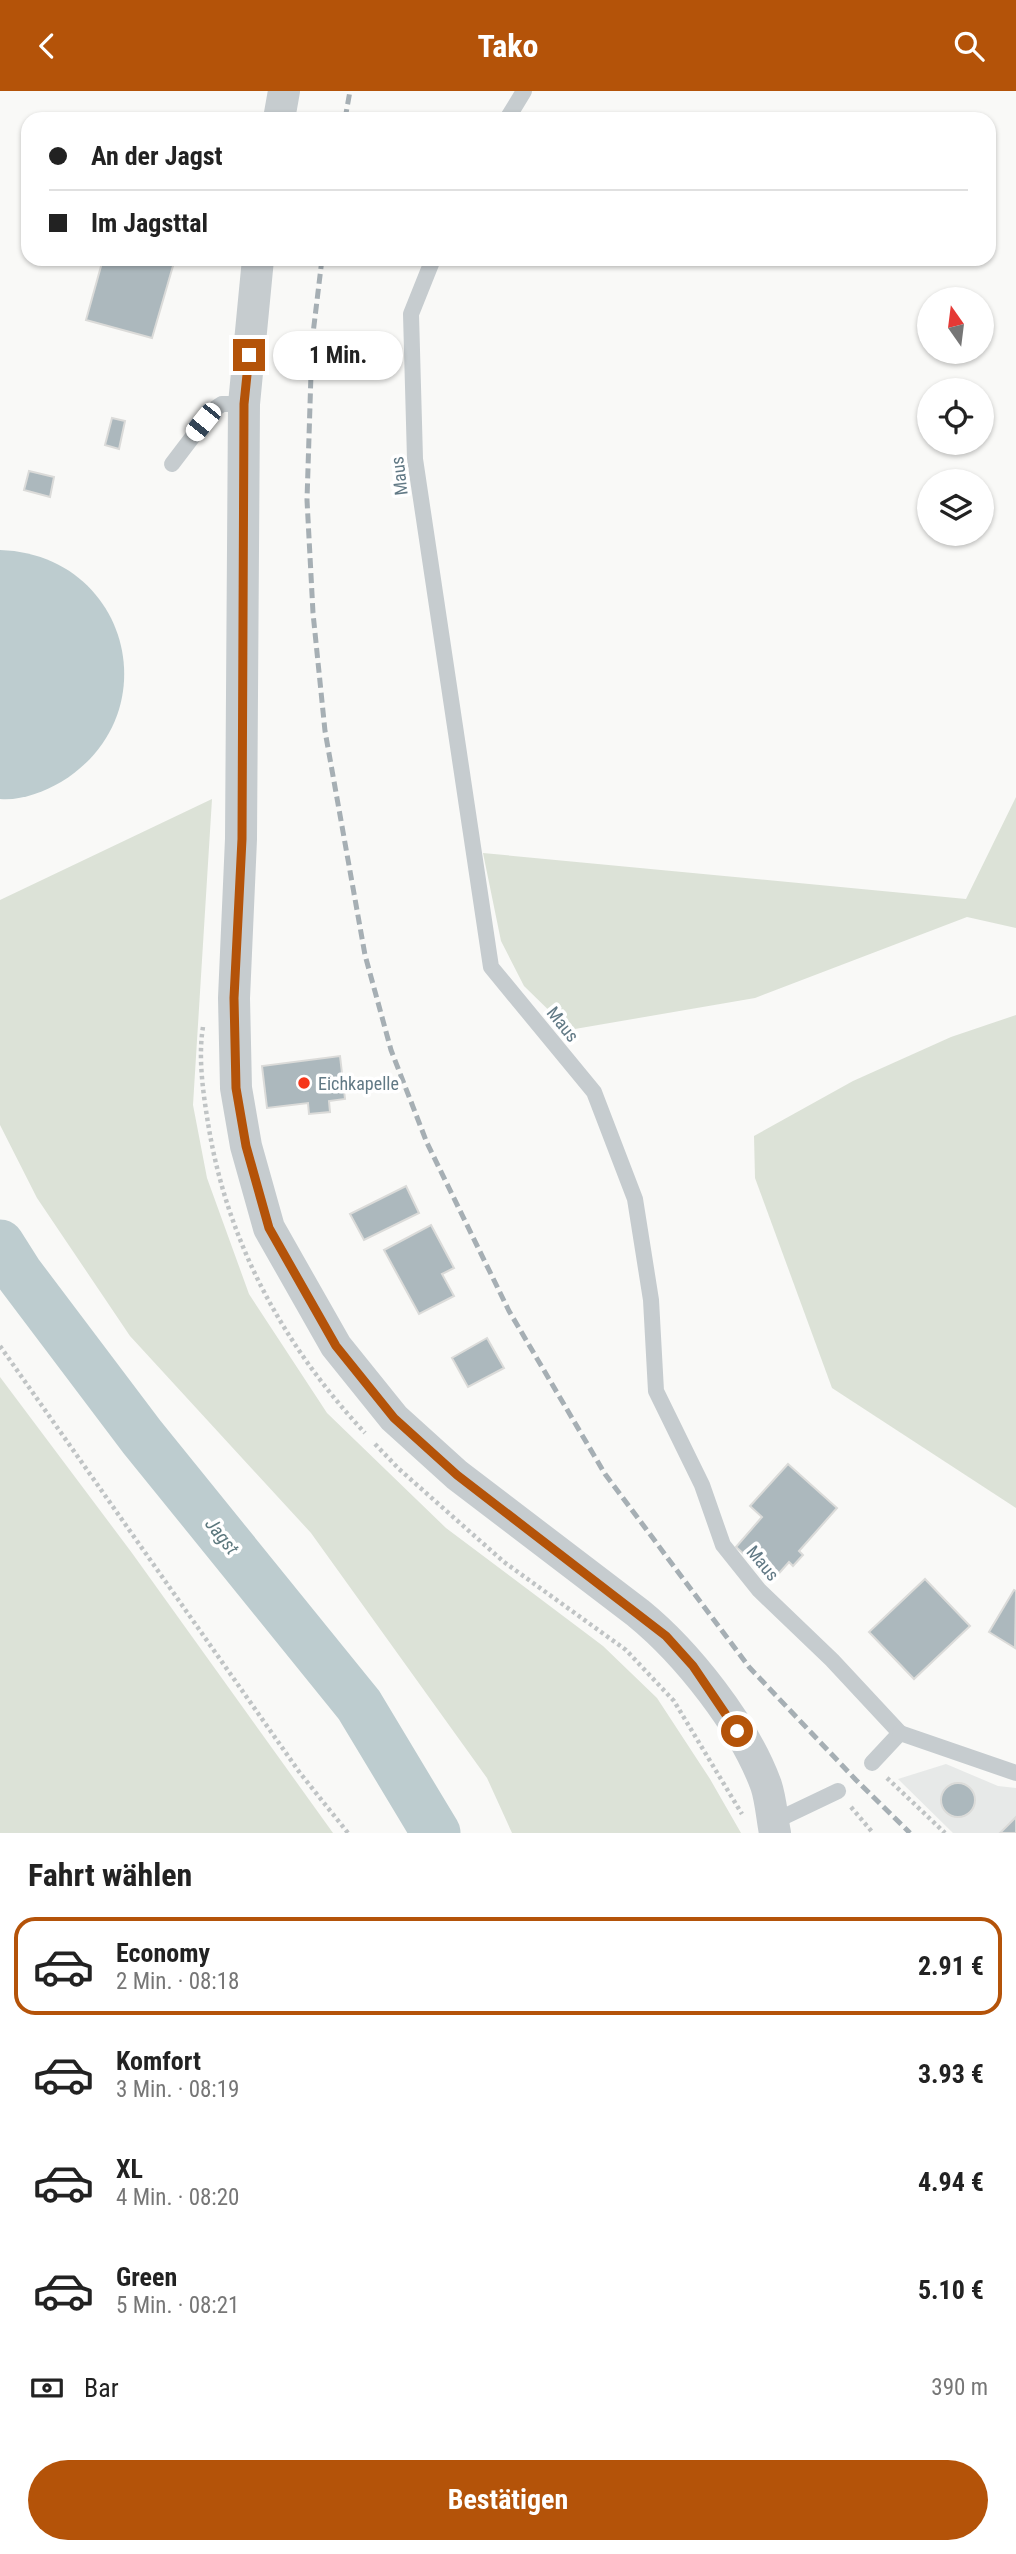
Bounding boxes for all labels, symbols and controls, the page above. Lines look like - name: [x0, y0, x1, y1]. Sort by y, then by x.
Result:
- icon: back: [28, 27, 66, 65]
- text: Tako: [477, 27, 539, 65]
- icon: search: [950, 27, 988, 65]
- text: An der Jagst: [91, 141, 223, 171]
- text: Im Jagsttal: [91, 208, 208, 238]
- north arrow: [917, 287, 994, 364]
- map controls: [917, 287, 994, 546]
- callout: 1 Min.: [274, 331, 403, 379]
- route end: [233, 339, 265, 371]
- text: 1 Min.: [309, 342, 367, 369]
- button: locate: [917, 378, 994, 455]
- car: [182, 399, 225, 445]
- street label: Maus: [386, 455, 412, 497]
- button: layers: [917, 469, 994, 546]
- street label: Maus: [543, 1002, 583, 1046]
- place label: Eichkapelle: [318, 1073, 399, 1094]
- marker: Eichkapelle: [296, 1075, 312, 1091]
- water label: Jagst: [200, 1513, 244, 1559]
- street label: Maus: [742, 1541, 784, 1585]
- route start: [721, 1715, 753, 1747]
- text: Fahrt wählen: [28, 1856, 192, 1894]
- icon: car: [32, 1935, 95, 1998]
- text: Economy: [116, 1938, 210, 1968]
- text: 2.91 €: [918, 1951, 984, 1981]
- text: 2 Min. · 08:18: [116, 1968, 239, 1995]
- icon: car: [32, 2043, 95, 2106]
- text: Komfort: [116, 2046, 201, 2076]
- text: 3.93 €: [918, 2059, 984, 2089]
- text: 3 Min. · 08:19: [116, 2076, 239, 2103]
- icon: car: [32, 2151, 95, 2214]
- text: XL: [116, 2154, 143, 2184]
- text: 4.94 €: [918, 2167, 984, 2197]
- text: 4 Min. · 08:20: [116, 2184, 239, 2211]
- icon: car: [32, 2259, 95, 2322]
- text: Green: [116, 2262, 177, 2292]
- text: 5.10 €: [918, 2275, 984, 2305]
- text: 5 Min. · 08:21: [116, 2292, 239, 2319]
- icon: cash: [28, 2369, 66, 2407]
- text: Bar: [84, 2373, 119, 2403]
- text: 390 m: [931, 2374, 988, 2401]
- button: Bestätigen: [28, 2460, 988, 2540]

